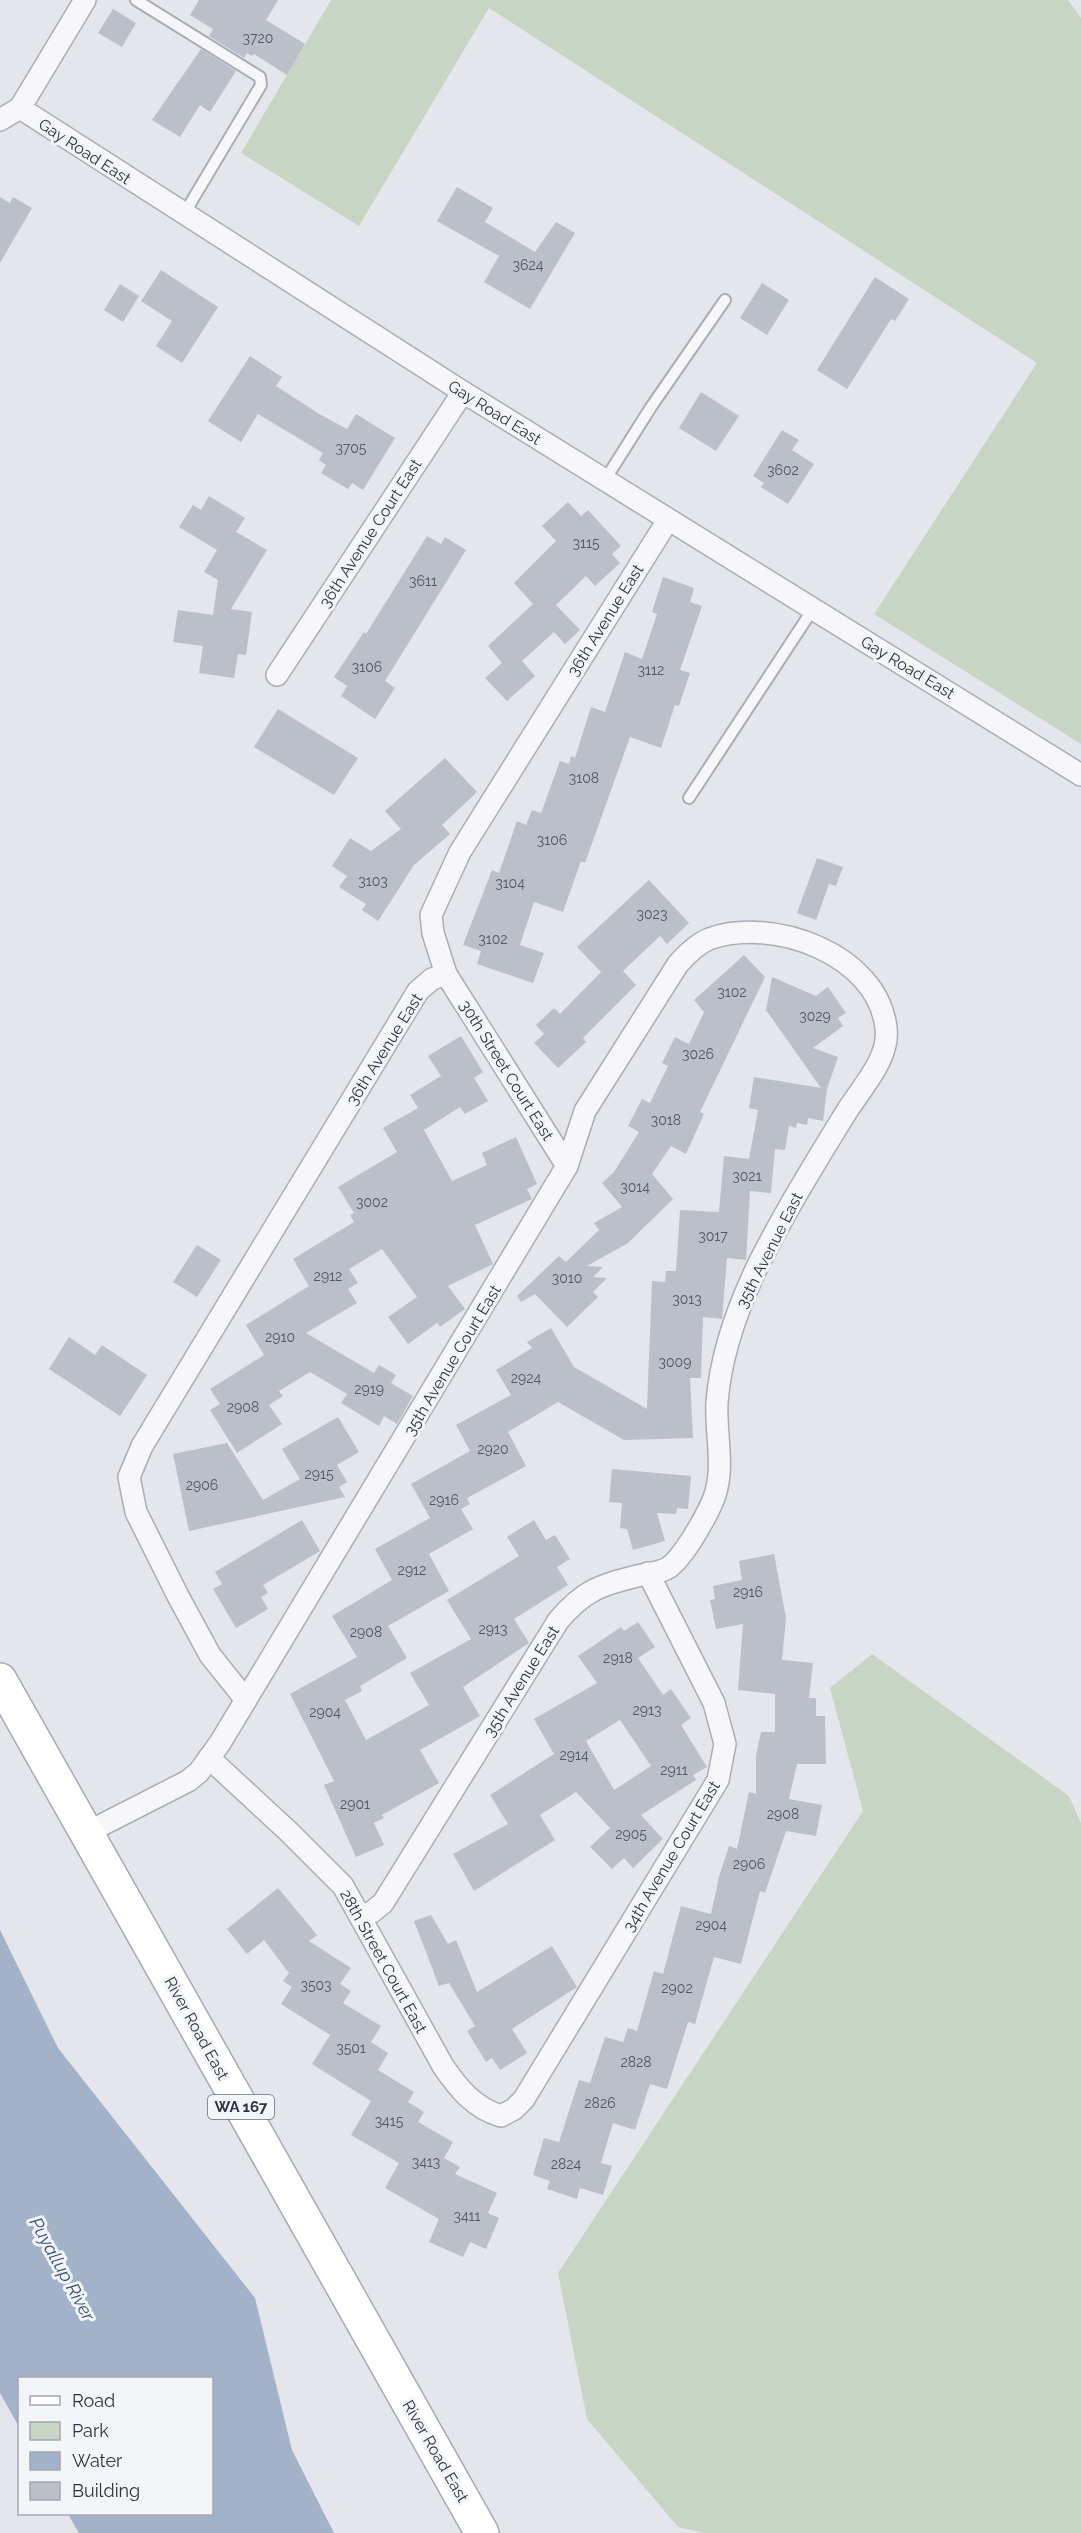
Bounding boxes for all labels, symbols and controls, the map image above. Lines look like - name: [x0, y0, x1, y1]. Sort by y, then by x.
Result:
- house number: 3720: [243, 30, 273, 46]
- street label: Gay Road East: [35, 115, 135, 189]
- house number: 3624: [513, 257, 544, 273]
- street label: Gay Road East: [445, 376, 545, 449]
- house number: 3705: [335, 440, 367, 456]
- street label: 36th Avenue Court East: [315, 455, 426, 611]
- house number: 3602: [767, 462, 799, 478]
- house number: 3115: [572, 535, 600, 551]
- street label: 36th Avenue East: [563, 560, 648, 680]
- house number: 3611: [409, 573, 437, 589]
- street label: Gay Road East: [857, 632, 959, 703]
- house number: 3106: [352, 659, 382, 675]
- house number: 3112: [638, 662, 664, 678]
- house number: 3108: [569, 770, 599, 786]
- house number: 3106: [537, 832, 567, 848]
- house number: 3103: [358, 873, 388, 889]
- house number: 3104: [495, 875, 525, 891]
- house number: 3023: [637, 906, 667, 922]
- house number: 3102: [478, 931, 508, 947]
- house number: 3102: [717, 984, 747, 1000]
- street label: 36th Avenue East: [342, 989, 427, 1109]
- street label: 30th Street Court East: [456, 996, 558, 1145]
- house number: 3029: [799, 1008, 831, 1024]
- house number: 3026: [682, 1046, 714, 1062]
- house number: 3018: [651, 1112, 681, 1128]
- house number: 3021: [732, 1168, 762, 1184]
- house number: 3014: [620, 1179, 650, 1195]
- street label: 35th Avenue East: [732, 1189, 807, 1311]
- house number: 3002: [356, 1194, 388, 1210]
- house number: 3017: [698, 1228, 728, 1244]
- house number: 2912: [314, 1268, 342, 1284]
- house number: 3010: [552, 1270, 582, 1286]
- street label: 35th Avenue Court East: [400, 1281, 505, 1439]
- house number: 3013: [672, 1291, 702, 1307]
- house number: 2910: [265, 1329, 295, 1345]
- house number: 3009: [659, 1354, 691, 1370]
- house number: 2924: [511, 1370, 542, 1386]
- house number: 2919: [354, 1381, 384, 1397]
- house number: 2908: [227, 1399, 259, 1415]
- house number: 2920: [477, 1441, 509, 1457]
- house number: 2915: [304, 1466, 334, 1482]
- house number: 2906: [186, 1477, 218, 1493]
- house number: 2916: [429, 1492, 459, 1508]
- house number: 2912: [398, 1562, 426, 1578]
- house number: 2916: [733, 1584, 763, 1600]
- house number: 2913: [479, 1621, 507, 1637]
- street label: 35th Avenue East: [480, 1622, 564, 1740]
- house number: 2908: [350, 1624, 382, 1640]
- house number: 2918: [603, 1650, 633, 1666]
- house number: 2913: [633, 1702, 661, 1718]
- house number: 2904: [309, 1704, 341, 1720]
- house number: 2914: [559, 1747, 589, 1763]
- house number: 2911: [660, 1762, 688, 1778]
- street label: 34th Avenue Court East: [619, 1777, 724, 1935]
- house number: 2901: [340, 1796, 370, 1812]
- house number: 2908: [767, 1806, 799, 1822]
- house number: 2905: [615, 1826, 647, 1842]
- house number: 2906: [733, 1856, 765, 1872]
- street label: 28th Street Court East: [336, 1886, 431, 2037]
- house number: 2904: [695, 1917, 727, 1933]
- street label: River Road East: [160, 1973, 233, 2084]
- house number: 3503: [300, 1977, 332, 1993]
- house number: 2902: [661, 1980, 693, 1996]
- house number: 3501: [336, 2040, 366, 2056]
- house number: 2828: [620, 2054, 652, 2070]
- road number: WA 167: [208, 2095, 274, 2119]
- house number: 2826: [584, 2095, 616, 2111]
- house number: 3415: [375, 2113, 404, 2129]
- house number: 3413: [412, 2154, 440, 2170]
- house number: 2824: [551, 2156, 582, 2172]
- house number: 3411: [453, 2208, 481, 2224]
- water label: Puyallup River: [25, 2213, 100, 2325]
- legend: [18, 2377, 213, 2515]
- text: Road: [72, 2390, 115, 2411]
- street label: River Road East: [399, 2397, 473, 2506]
- text: Park: [72, 2420, 109, 2441]
- text: Water: [72, 2450, 123, 2471]
- text: Building: [72, 2480, 140, 2501]

